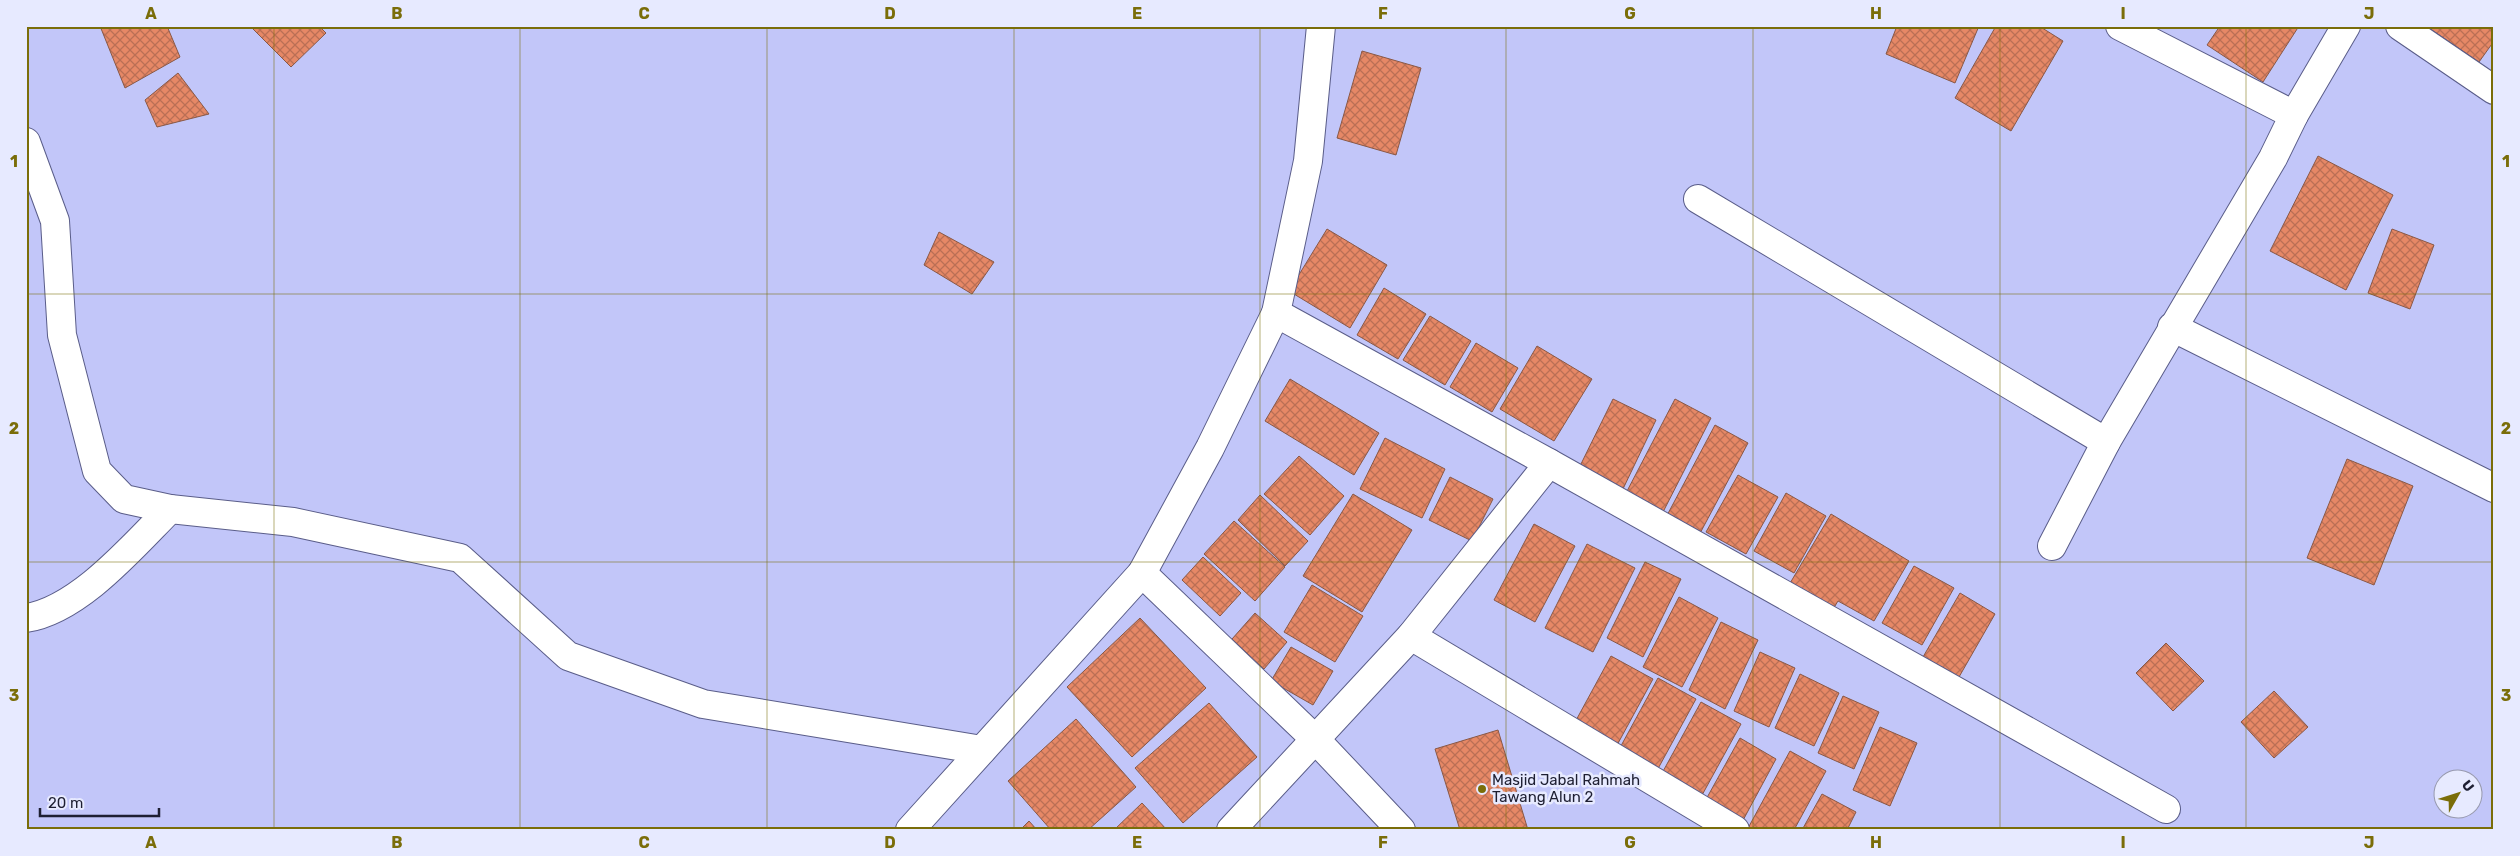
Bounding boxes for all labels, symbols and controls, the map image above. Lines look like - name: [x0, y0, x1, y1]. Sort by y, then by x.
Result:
- text: A: [145, 4, 157, 23]
- text: B: [391, 4, 403, 23]
- text: C: [638, 4, 650, 23]
- text: D: [884, 4, 896, 23]
- text: E: [1132, 4, 1142, 23]
- text: F: [1378, 4, 1388, 23]
- text: G: [1624, 4, 1636, 23]
- text: H: [1870, 4, 1882, 23]
- text: I: [2120, 4, 2126, 23]
- text: J: [2364, 4, 2374, 23]
- text: 1: [10, 152, 18, 171]
- text: 1: [2502, 152, 2510, 171]
- text: 2: [9, 419, 19, 438]
- text: 2: [2501, 419, 2511, 438]
- text: 3: [9, 686, 19, 705]
- text: 3: [2501, 686, 2511, 705]
- north arrow: [2432, 768, 2482, 818]
- place label: Masjid Jabal Rahmah Tawang Alun 2: [1492, 771, 1640, 806]
- text: U: [2458, 777, 2478, 795]
- marker: Masjid Jabal Rahmah Tawang Alun 2: [1476, 783, 1488, 795]
- scale bar: [40, 786, 159, 818]
- text: 20 m: [48, 794, 83, 812]
- text: A: [145, 833, 157, 852]
- text: B: [391, 833, 403, 852]
- text: C: [638, 833, 650, 852]
- text: D: [884, 833, 896, 852]
- text: E: [1132, 833, 1142, 852]
- text: F: [1378, 833, 1388, 852]
- text: G: [1624, 833, 1636, 852]
- text: H: [1870, 833, 1882, 852]
- text: I: [2120, 833, 2126, 852]
- text: J: [2364, 833, 2374, 852]

